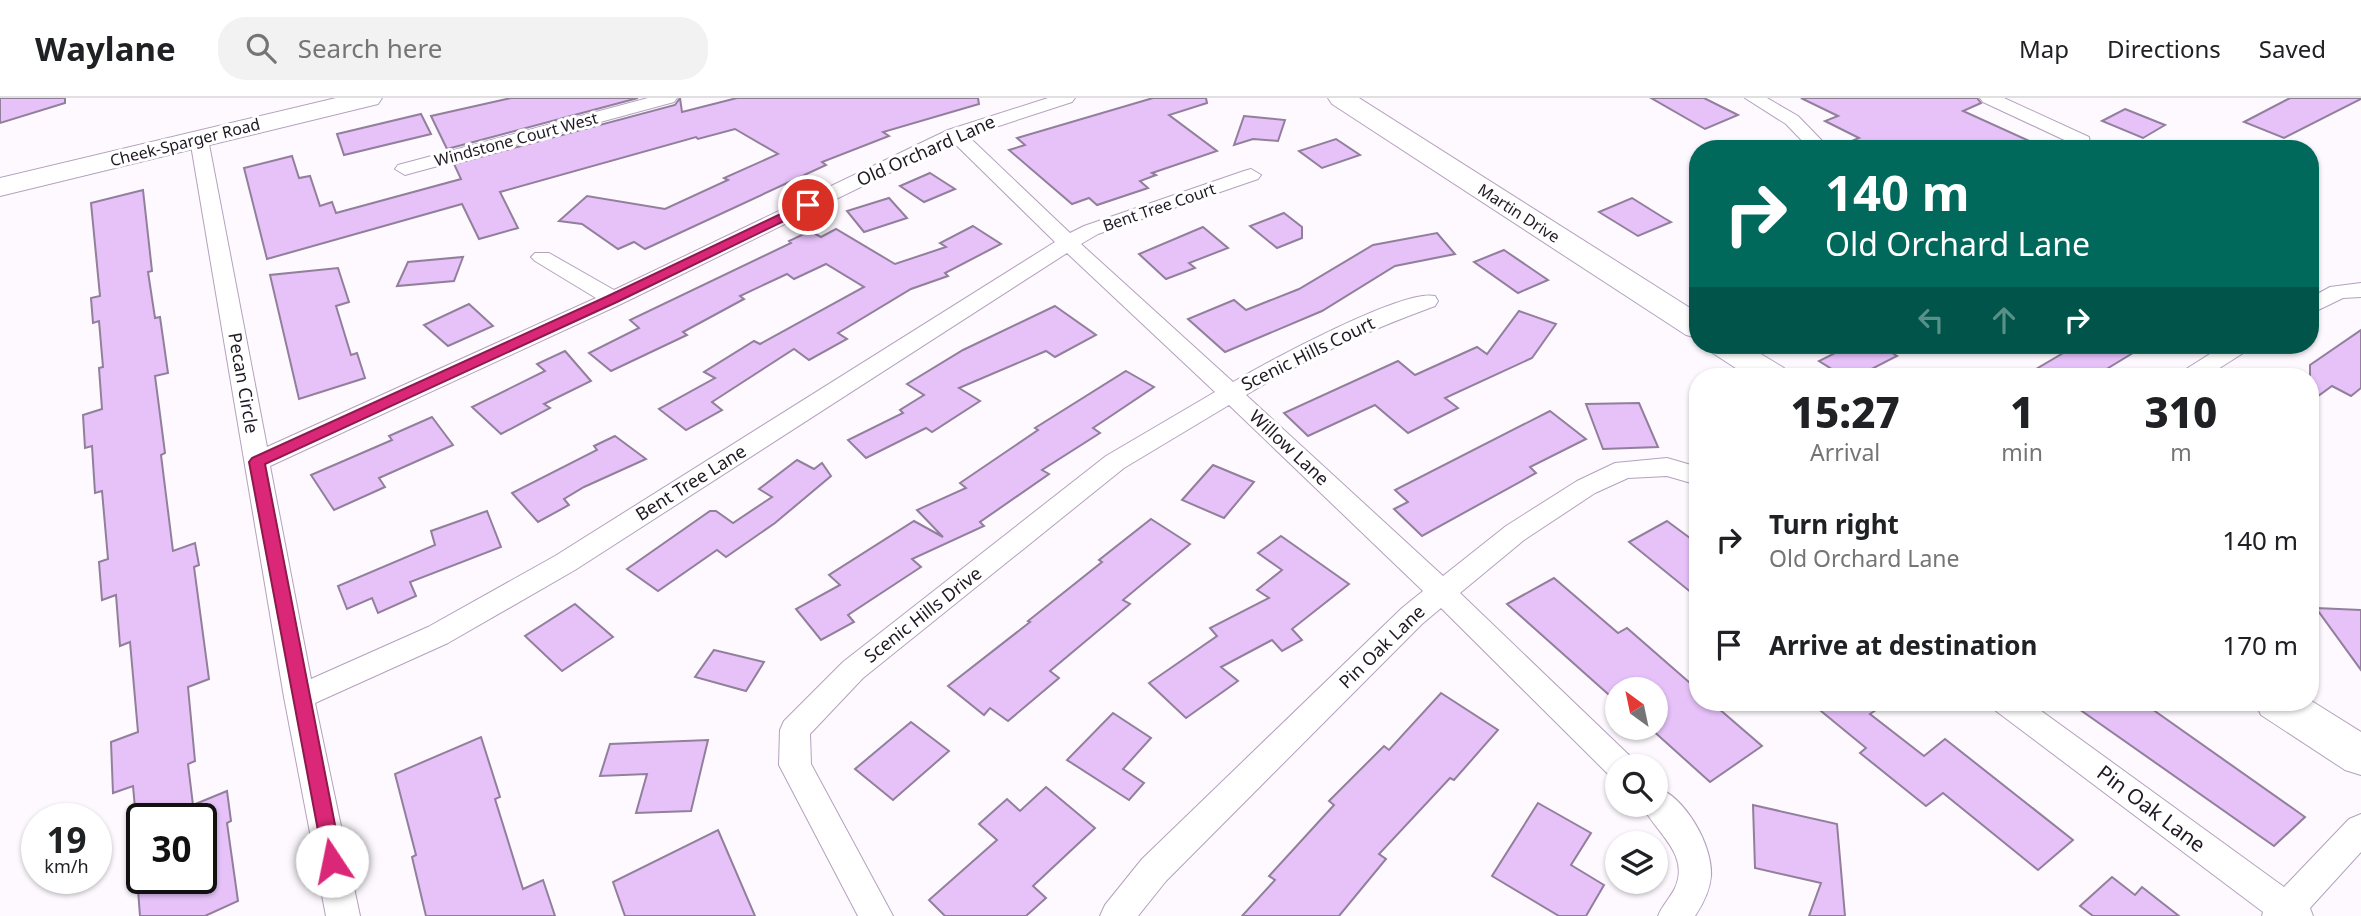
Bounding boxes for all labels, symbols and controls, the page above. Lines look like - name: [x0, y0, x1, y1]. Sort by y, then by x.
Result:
- search box: [218, 17, 708, 80]
- text: Waylane: [35, 26, 176, 71]
- icon: search: [242, 29, 280, 67]
- text: Search here: [298, 30, 442, 66]
- text: Map: [2019, 32, 2069, 65]
- text: Directions: [2107, 32, 2221, 65]
- text: Saved: [2259, 32, 2326, 65]
- street label: Windstone Court West: [432, 107, 600, 171]
- street label: Old Orchard Lane: [853, 109, 999, 191]
- street label: Cheek-Sparger Road: [108, 113, 262, 171]
- text: 140 m: [1825, 159, 1970, 225]
- icon: right: [1710, 168, 1801, 259]
- pin: [778, 175, 838, 235]
- street label: Bent Tree Court: [1100, 177, 1219, 237]
- street label: Martin Drive: [1474, 178, 1564, 248]
- icon: arrive: [789, 186, 827, 224]
- text: Old Orchard Lane: [1825, 222, 2090, 265]
- icon: left: [1912, 301, 1950, 339]
- icon: ahead: [1985, 301, 2023, 339]
- icon: right: [2058, 301, 2096, 339]
- street label: Scenic Hills Court: [1237, 310, 1379, 396]
- street label: Pecan Circle: [223, 330, 265, 435]
- text: 15:27: [1791, 383, 1900, 440]
- text: 1: [2010, 383, 2034, 440]
- text: 310: [2145, 383, 2217, 440]
- street label: Willow Lane: [1245, 404, 1335, 490]
- text: Arrival: [1810, 436, 1880, 468]
- text: min: [2001, 436, 2043, 468]
- text: m: [2170, 436, 2192, 468]
- street label: Bent Tree Lane: [631, 439, 750, 526]
- text: Turn right: [1769, 506, 1899, 542]
- icon: right: [1710, 521, 1748, 559]
- text: 140 m: [2222, 522, 2298, 558]
- text: Old Orchard Lane: [1769, 542, 1960, 574]
- street label: Scenic Hills Drive: [859, 561, 986, 668]
- street label: Pin Oak Lane: [1333, 599, 1429, 693]
- icon: arrive: [1710, 626, 1748, 664]
- text: Arrive at destination: [1769, 627, 2038, 663]
- text: 170 m: [2222, 627, 2298, 663]
- north arrow: [1605, 677, 1668, 740]
- map controls: [1605, 677, 1668, 894]
- button: search: [1605, 754, 1668, 817]
- street label: Pin Oak Lane: [2092, 758, 2212, 858]
- speed limit sign: 30: [126, 803, 217, 894]
- text: 19: [46, 816, 87, 863]
- position arrow: [295, 824, 369, 898]
- button: layers: [1605, 831, 1668, 894]
- text: km/h: [44, 854, 89, 878]

